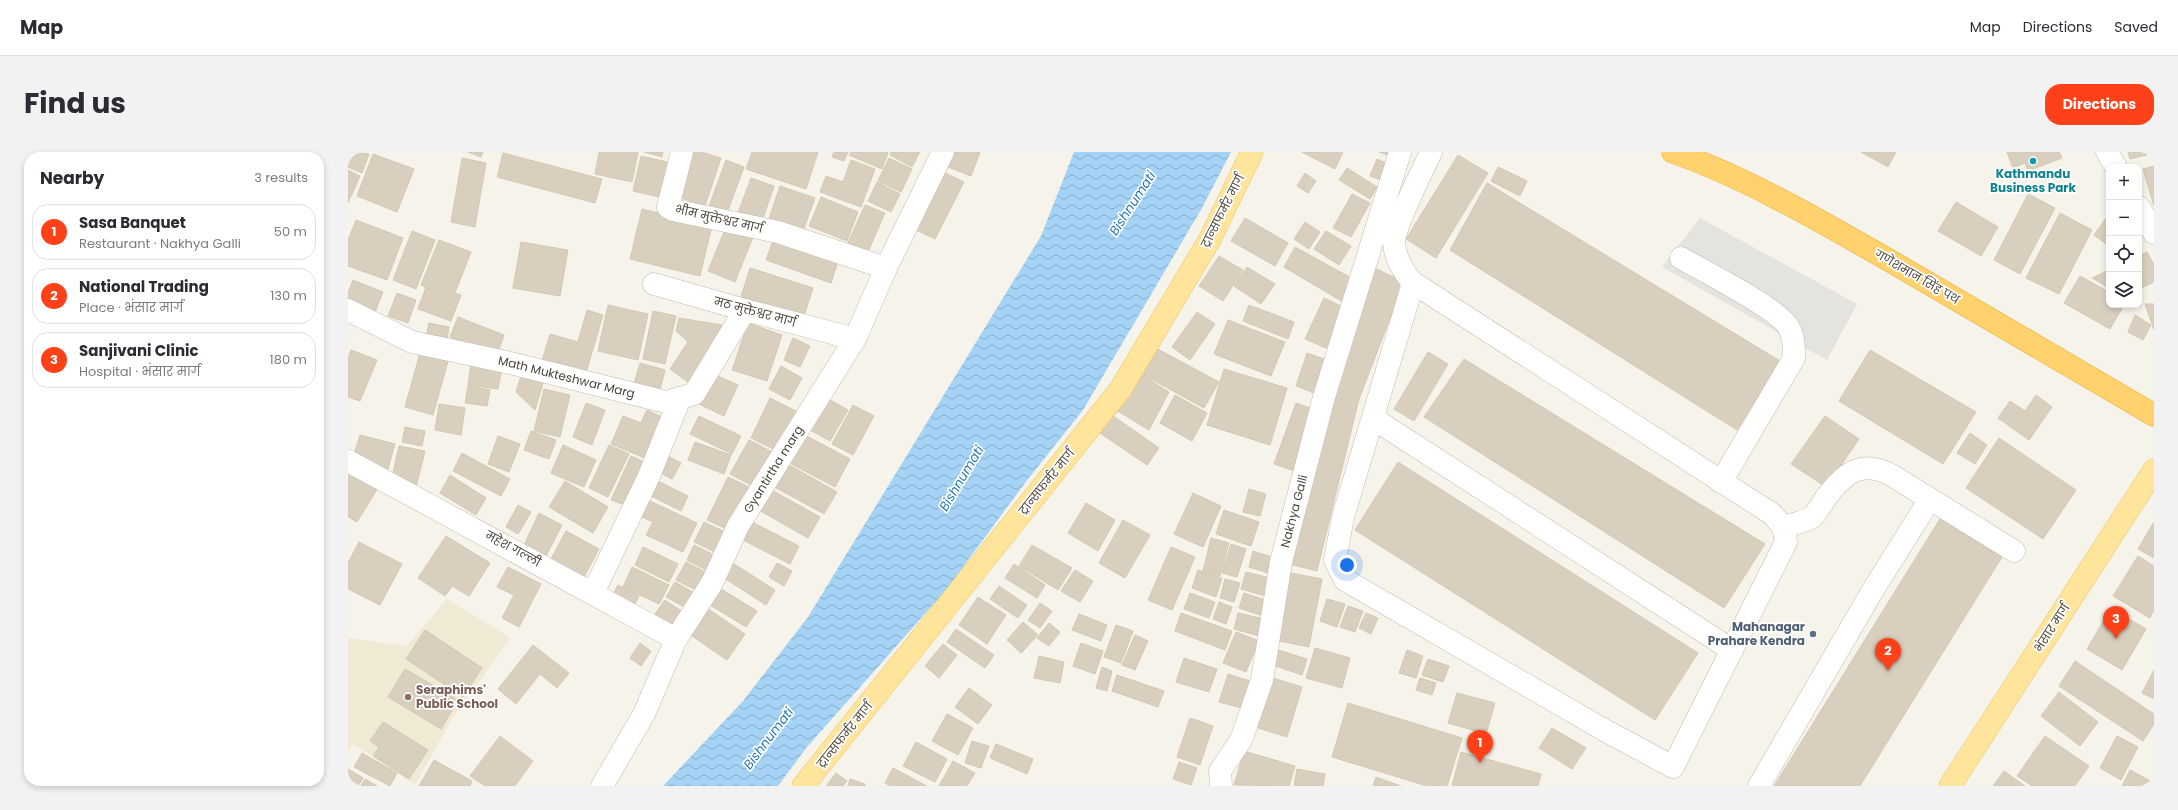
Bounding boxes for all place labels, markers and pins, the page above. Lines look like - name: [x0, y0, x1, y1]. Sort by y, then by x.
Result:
- marker: Kathmandu Business Park: [2028, 156, 2038, 166]
- place label: Kathmandu Business Park: [1990, 165, 2076, 196]
- pin: 3: [2103, 606, 2129, 639]
- place label: Mahanagar Prahare Kendra: [1708, 618, 1805, 649]
- marker: Mahanagar Prahare Kendra: [1808, 629, 1818, 639]
- pin: 2: [1875, 638, 1901, 671]
- place label: Seraphims' Public School: [416, 681, 498, 712]
- marker: Seraphims' Public School: [403, 692, 413, 702]
- pin: 1: [1467, 730, 1493, 763]

